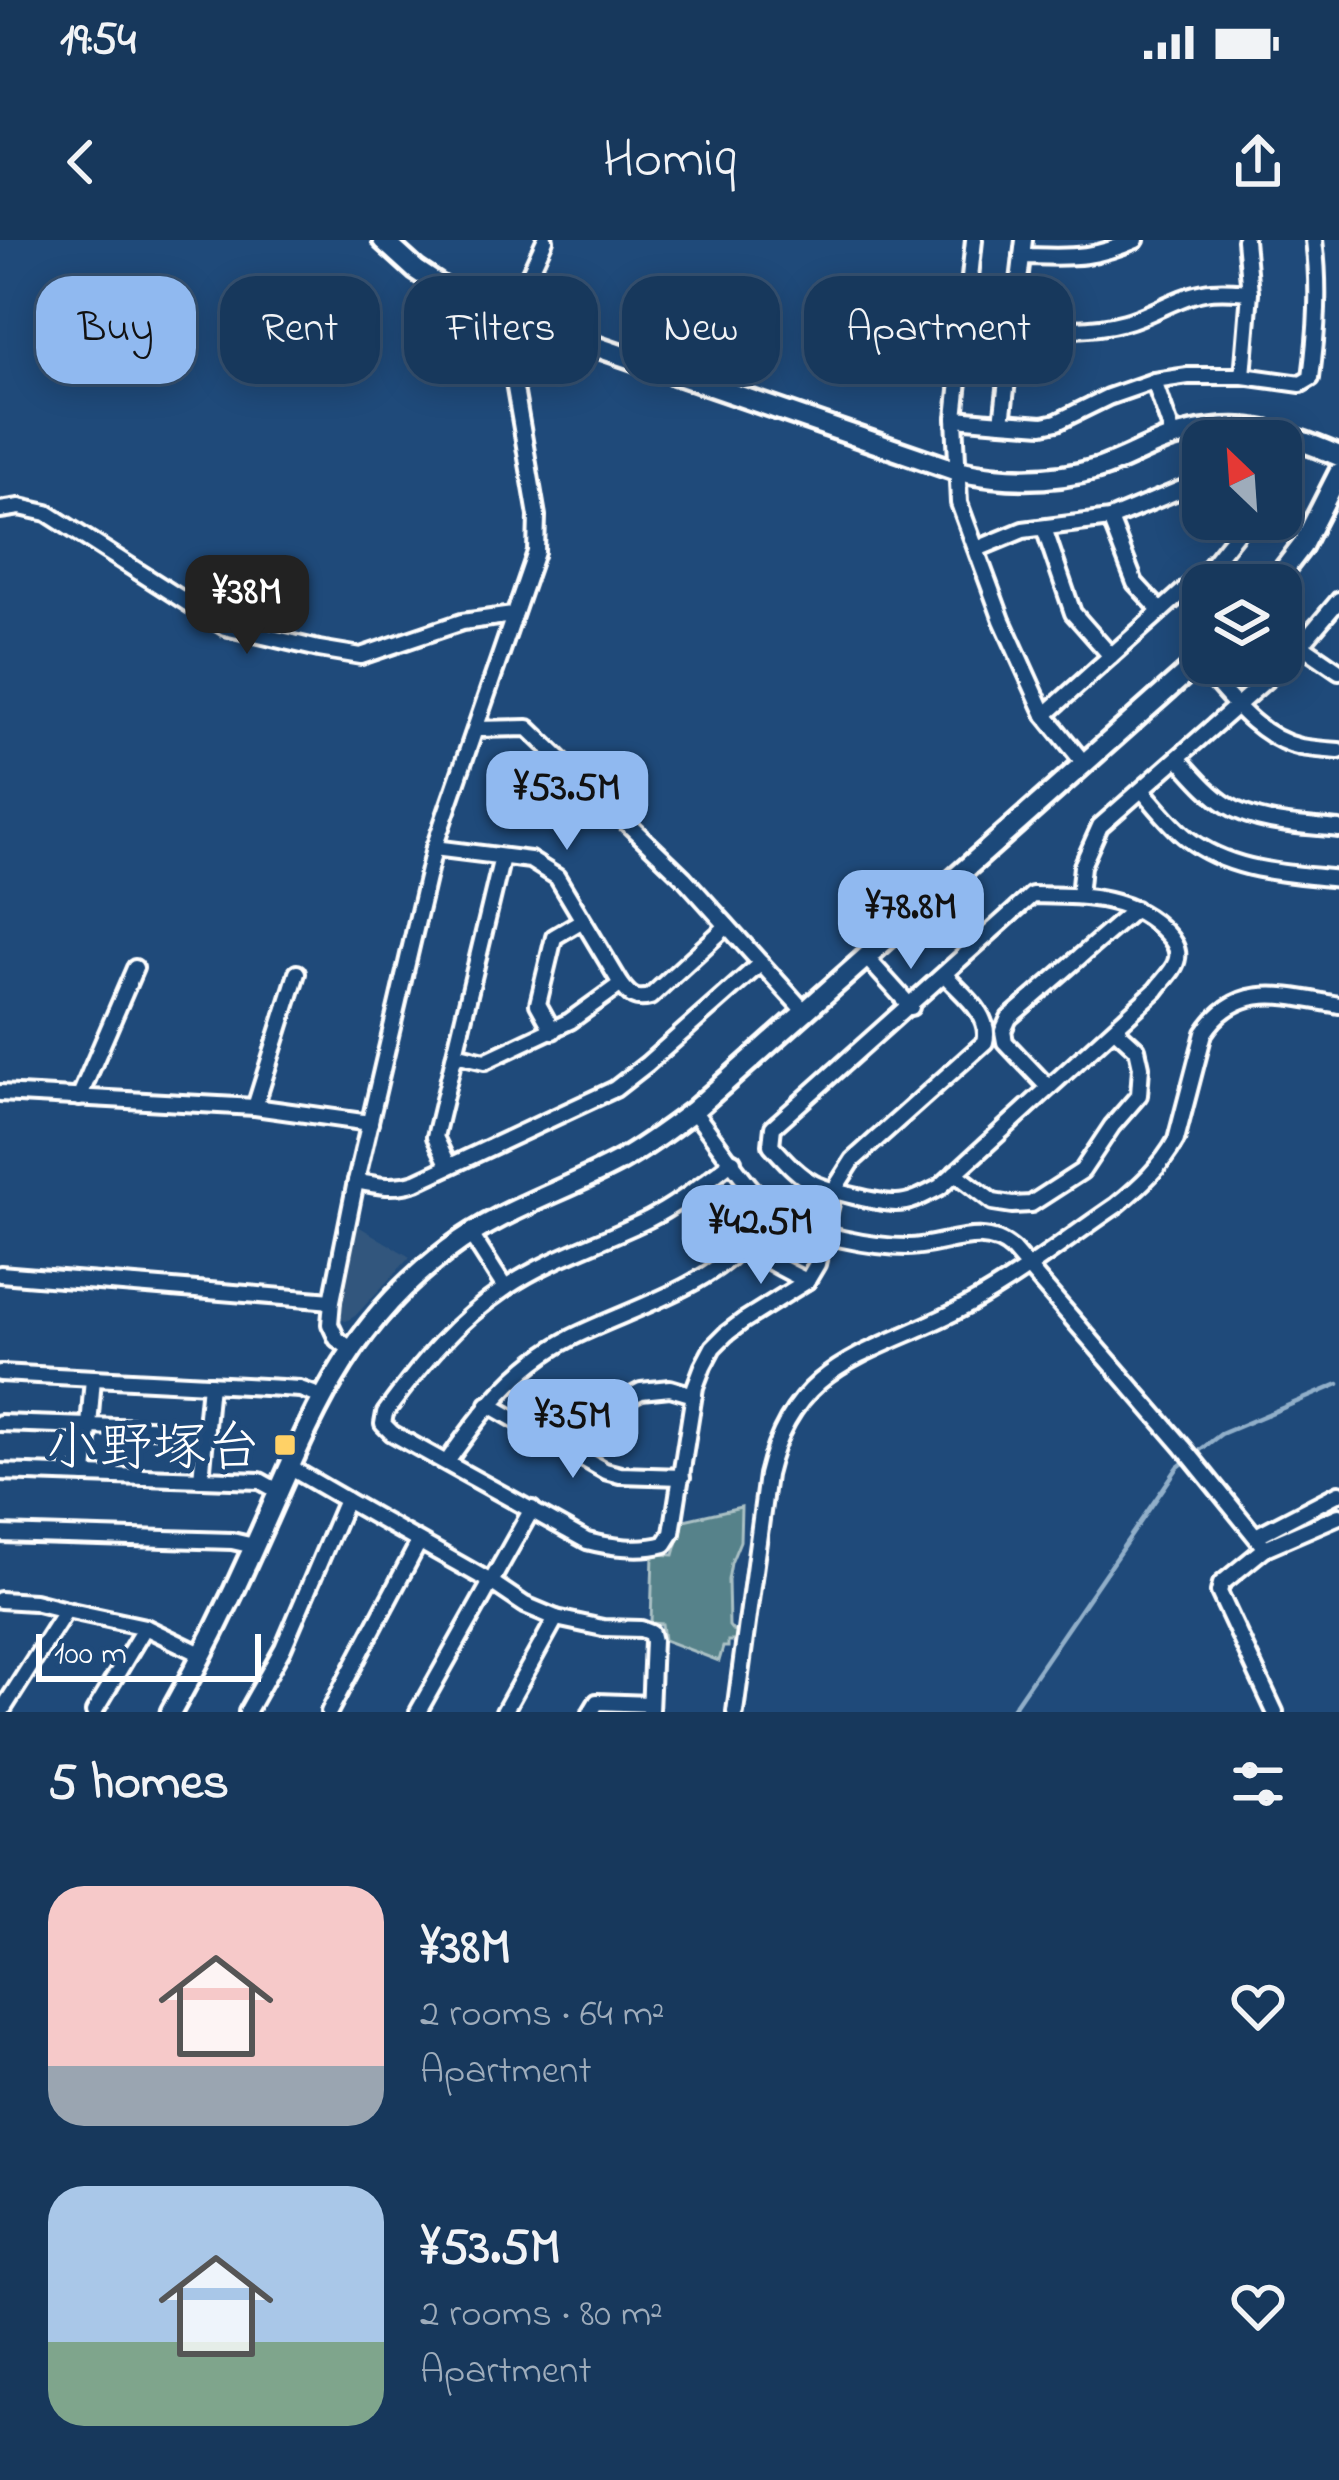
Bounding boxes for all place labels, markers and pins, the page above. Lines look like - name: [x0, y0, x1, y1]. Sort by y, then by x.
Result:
- pin: ¥38M: [176, 555, 318, 657]
- pin: ¥53.5M: [469, 751, 665, 853]
- pin: ¥78.8M: [813, 870, 1009, 972]
- pin: ¥42.5M: [663, 1185, 859, 1287]
- pin: ¥35M: [502, 1379, 644, 1481]
- place label: 小野塚台: [45, 1412, 261, 1490]
- marker: 小野塚台: [272, 1432, 298, 1458]

